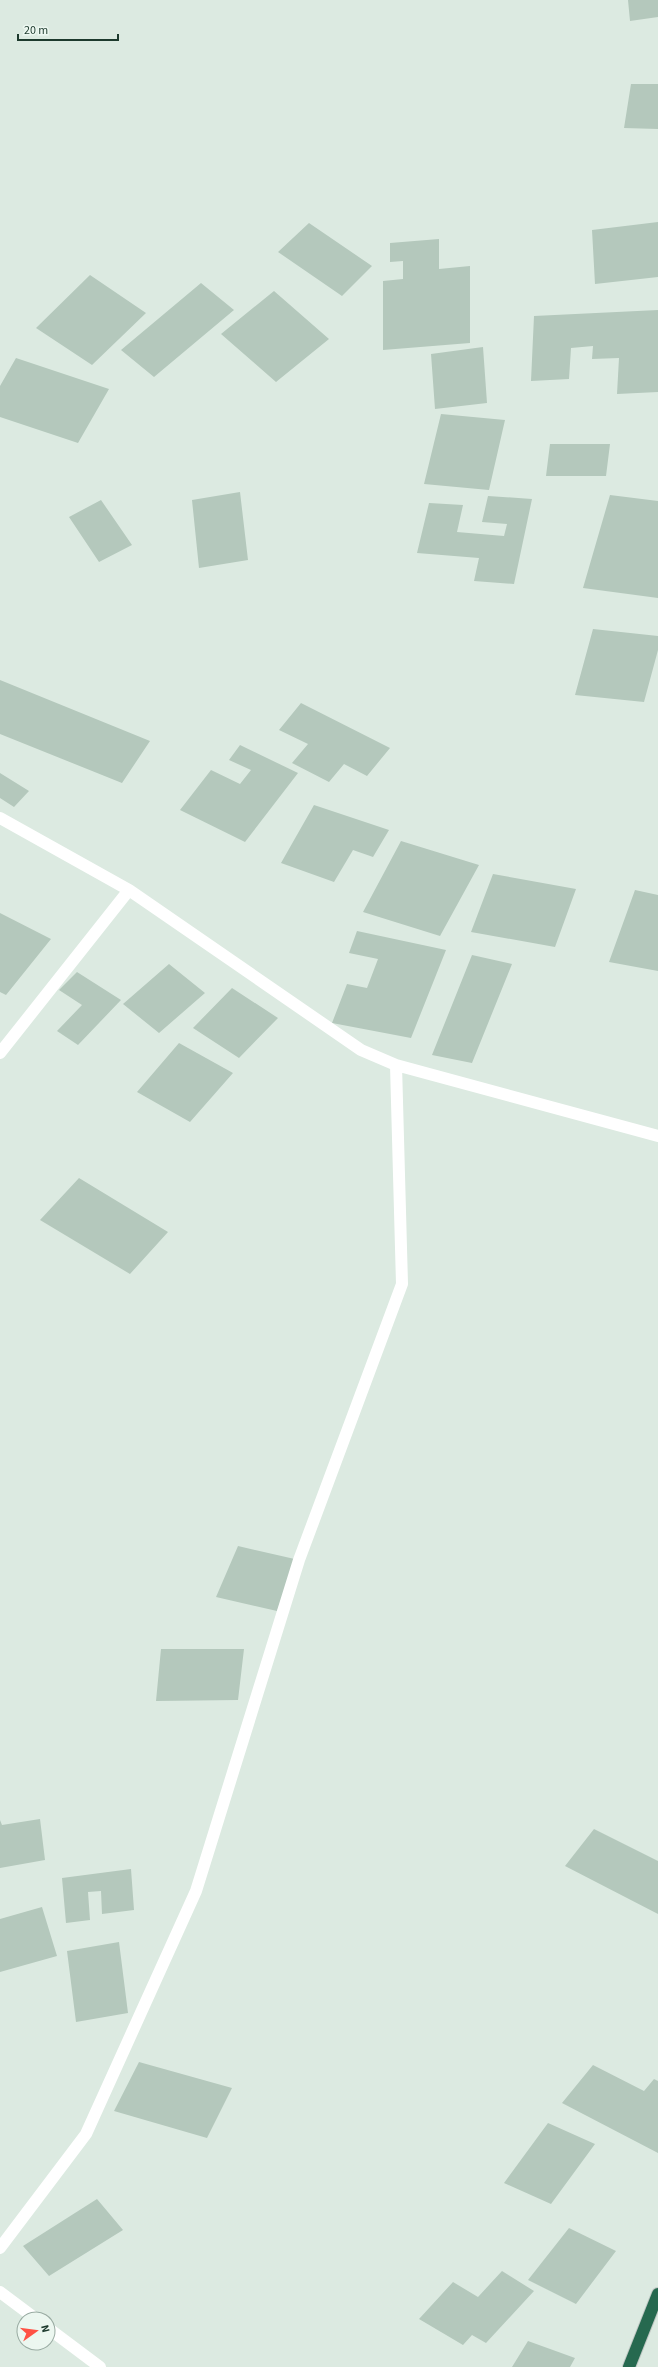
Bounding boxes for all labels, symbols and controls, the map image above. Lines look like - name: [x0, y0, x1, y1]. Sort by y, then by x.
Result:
- scale bar: [18, 16, 118, 42]
- text: 20 m: [24, 22, 48, 39]
- north arrow: [16, 2311, 56, 2351]
- text: N: [37, 2323, 53, 2334]

